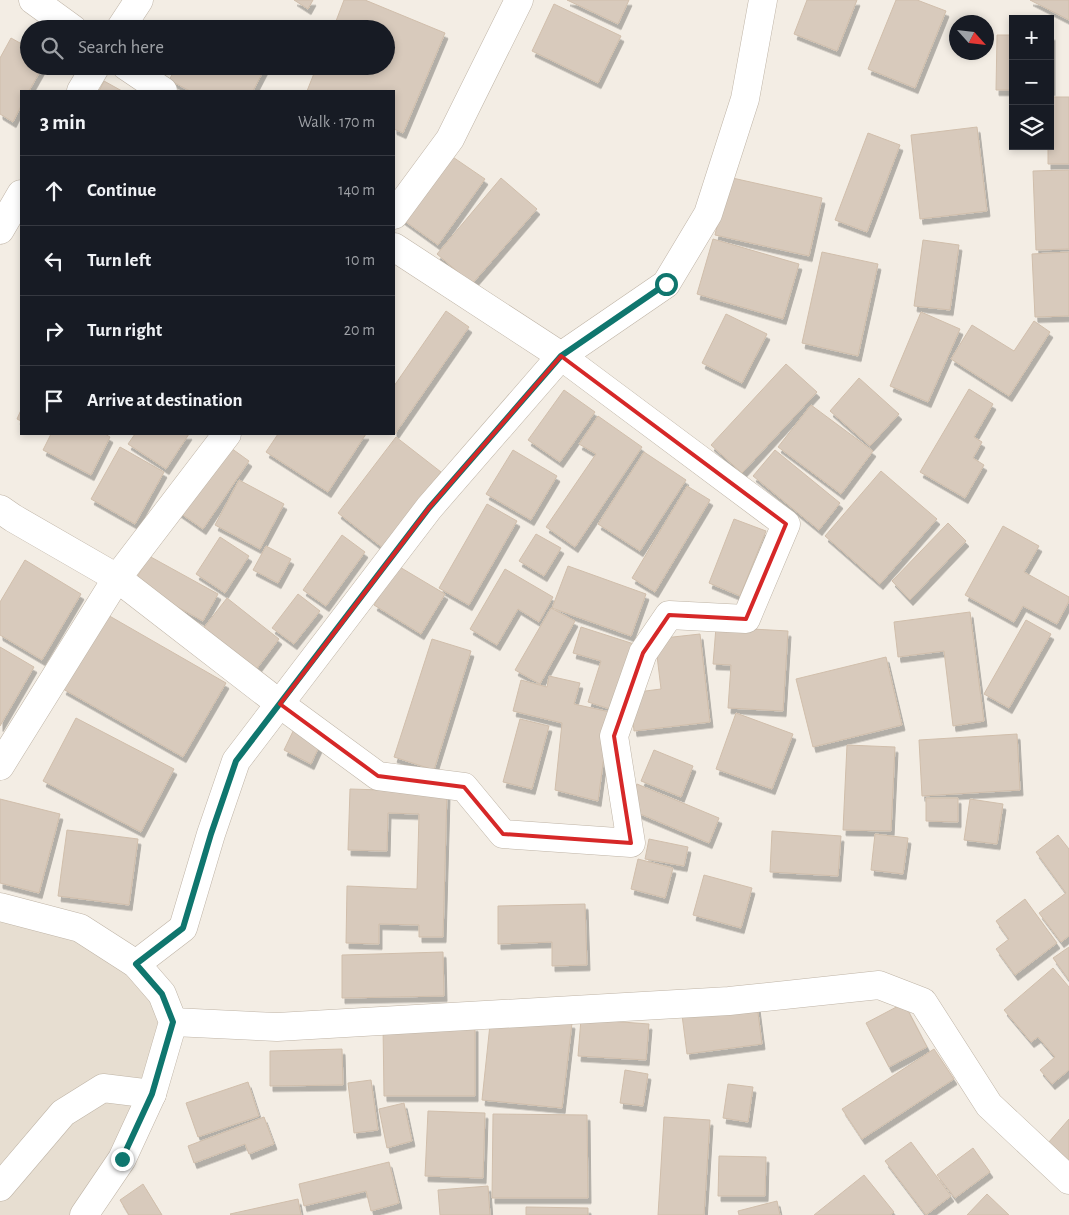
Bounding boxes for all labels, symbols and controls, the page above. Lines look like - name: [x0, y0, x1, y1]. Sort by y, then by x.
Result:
- north arrow: [949, 15, 994, 60]
- map controls: [1009, 15, 1054, 150]
- button: +: [1009, 15, 1054, 60]
- search box: [20, 20, 395, 75]
- icon: search: [38, 34, 66, 62]
- text: Search here: [78, 38, 164, 57]
- button: −: [1009, 60, 1054, 105]
- button: layers: [1009, 105, 1054, 150]
- text: 3 min: [40, 112, 86, 133]
- text: Walk · 170 m: [298, 114, 375, 130]
- icon: ahead: [40, 177, 68, 205]
- text: Continue: [87, 181, 156, 200]
- text: 140 m: [338, 182, 375, 198]
- icon: left: [40, 247, 68, 275]
- text: Turn left: [87, 251, 151, 270]
- text: 10 m: [346, 252, 375, 268]
- route start: [655, 273, 678, 296]
- icon: right: [40, 317, 68, 345]
- text: Turn right: [87, 321, 162, 340]
- text: 20 m: [344, 322, 375, 338]
- icon: arrive: [40, 387, 68, 415]
- text: Arrive at destination: [87, 391, 243, 410]
- route end: [111, 1148, 134, 1171]

